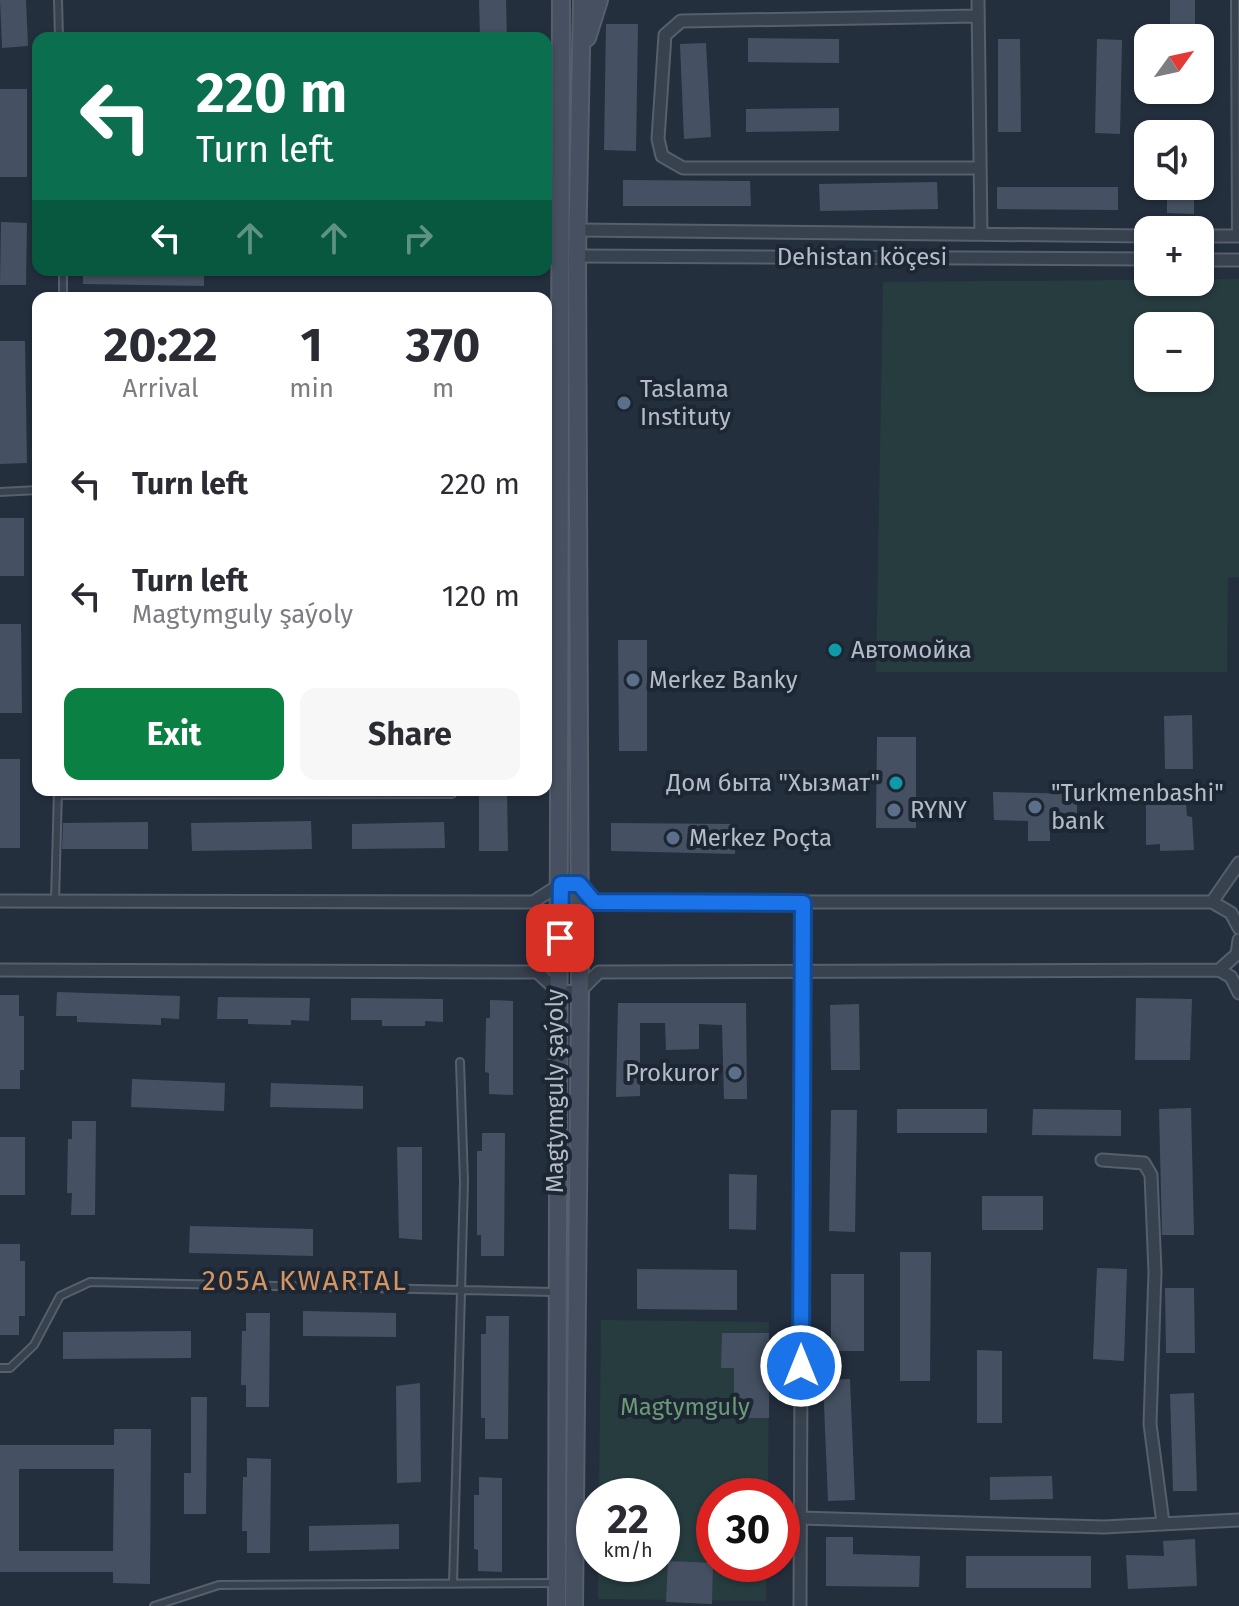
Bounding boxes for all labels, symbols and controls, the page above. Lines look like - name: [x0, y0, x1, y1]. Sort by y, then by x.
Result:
- north arrow: [1134, 24, 1214, 104]
- map controls: [1134, 24, 1214, 392]
- text: 220 m: [196, 60, 347, 127]
- icon: left: [64, 64, 168, 168]
- button: sound: [1134, 120, 1214, 200]
- text: Turn left: [196, 128, 334, 172]
- icon: left: [144, 216, 188, 260]
- icon: ahead: [228, 216, 272, 260]
- icon: ahead: [312, 216, 356, 260]
- icon: right: [396, 216, 440, 260]
- button: +: [1134, 216, 1214, 296]
- street label: Dehistan köçesi: [777, 243, 947, 271]
- button: −: [1134, 312, 1214, 392]
- text: 20:22: [104, 316, 218, 374]
- text: 1: [301, 316, 323, 374]
- text: 370: [406, 316, 480, 374]
- text: Arrival: [123, 373, 199, 404]
- text: min: [289, 373, 334, 404]
- text: m: [432, 373, 454, 404]
- place label: Taslama Instituty: [640, 375, 731, 431]
- marker: Taslama Instituty: [615, 394, 633, 412]
- icon: left: [64, 462, 108, 506]
- text: Turn left: [132, 466, 248, 502]
- text: 220 m: [440, 466, 520, 502]
- text: Turn left: [132, 563, 248, 599]
- icon: left: [64, 574, 108, 618]
- text: 120 m: [442, 578, 520, 614]
- text: Magtymguly şaýoly: [132, 599, 353, 630]
- place label: Автомойка: [851, 636, 972, 664]
- marker: Автомойка: [826, 641, 844, 659]
- place label: Merkez Banky: [649, 666, 798, 694]
- marker: Merkez Banky: [624, 671, 642, 689]
- button: Exit: [64, 688, 284, 780]
- button: Share: [300, 688, 520, 780]
- place label: Дом быта "Хызмат": [666, 769, 880, 797]
- marker: Дом быта "Хызмат": [887, 774, 905, 792]
- place label: "Turkmenbashi" bank: [1051, 779, 1224, 835]
- place label: RYNY: [910, 796, 967, 824]
- marker: "Turkmenbashi" bank: [1026, 798, 1044, 816]
- marker: RYNY: [885, 801, 903, 819]
- place label: Merkez Poçta: [689, 824, 832, 852]
- marker: Merkez Poçta: [664, 829, 682, 847]
- pin: [526, 904, 594, 972]
- icon: arrive: [538, 916, 582, 960]
- street label: Magtymguly şaýoly: [541, 989, 569, 1193]
- place label: Prokuror: [625, 1059, 720, 1087]
- marker: Prokuror: [726, 1064, 744, 1082]
- district label: 205A KWARTAL: [202, 1264, 408, 1297]
- position arrow: [759, 1324, 843, 1408]
- park label: Magtymguly: [620, 1393, 750, 1421]
- speed limit sign: 30: [696, 1478, 800, 1582]
- text: 22: [607, 1496, 649, 1544]
- text: km/h: [603, 1538, 653, 1562]

